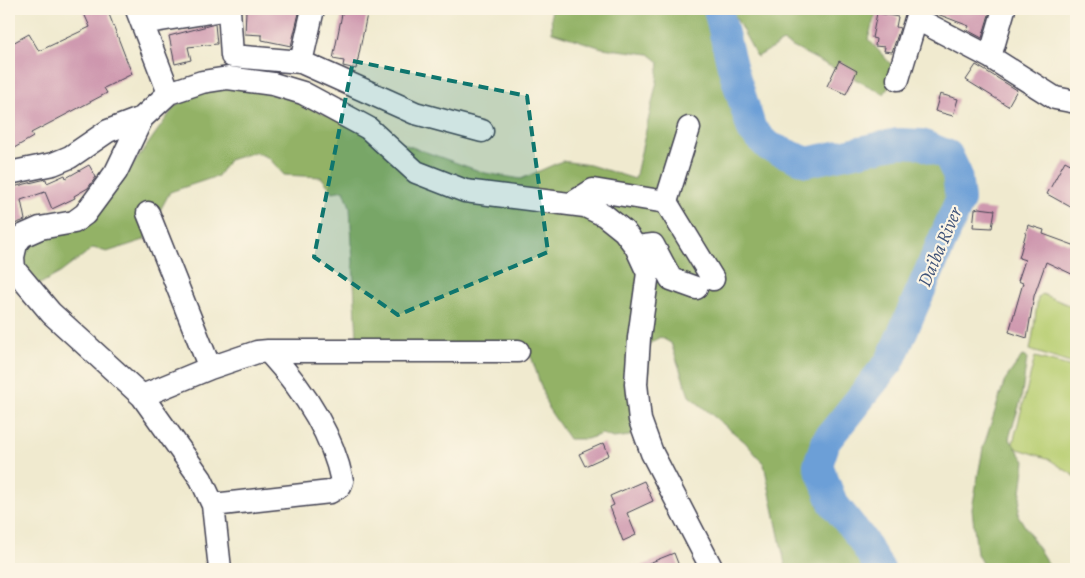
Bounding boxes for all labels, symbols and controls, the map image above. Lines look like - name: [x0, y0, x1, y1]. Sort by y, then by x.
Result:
- water label: Daiba River: [912, 202, 969, 291]

